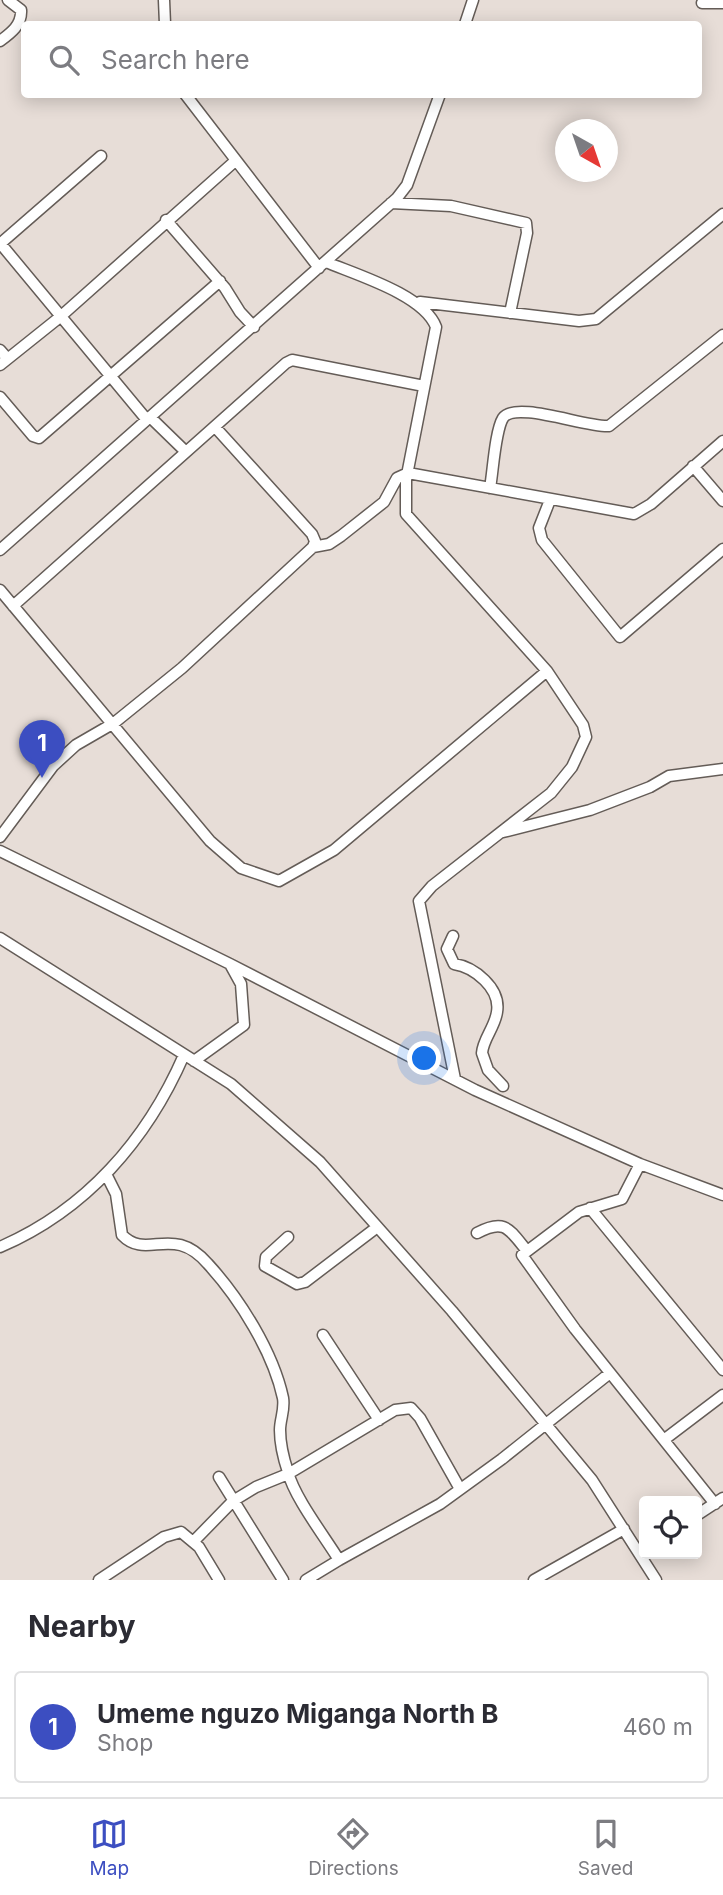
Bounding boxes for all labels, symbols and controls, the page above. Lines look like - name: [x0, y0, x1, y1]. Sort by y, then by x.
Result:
- search box: [21, 21, 702, 98]
- icon: search: [45, 41, 83, 79]
- text: Search here: [101, 44, 250, 75]
- north arrow: [555, 119, 618, 182]
- pin: 1: [19, 720, 65, 778]
- your location: [407, 1041, 441, 1075]
- map controls: [639, 1496, 702, 1559]
- button: locate: [639, 1496, 702, 1559]
- text: Nearby: [28, 1608, 136, 1644]
- text: Umeme nguzo Miganga North B: [97, 1698, 499, 1729]
- text: 1: [48, 1713, 58, 1741]
- text: 460 m: [623, 1713, 693, 1741]
- text: Shop: [97, 1729, 153, 1757]
- tab: Map: [90, 1815, 129, 1880]
- tab: Directions: [308, 1815, 399, 1880]
- tab: Saved: [578, 1815, 633, 1880]

